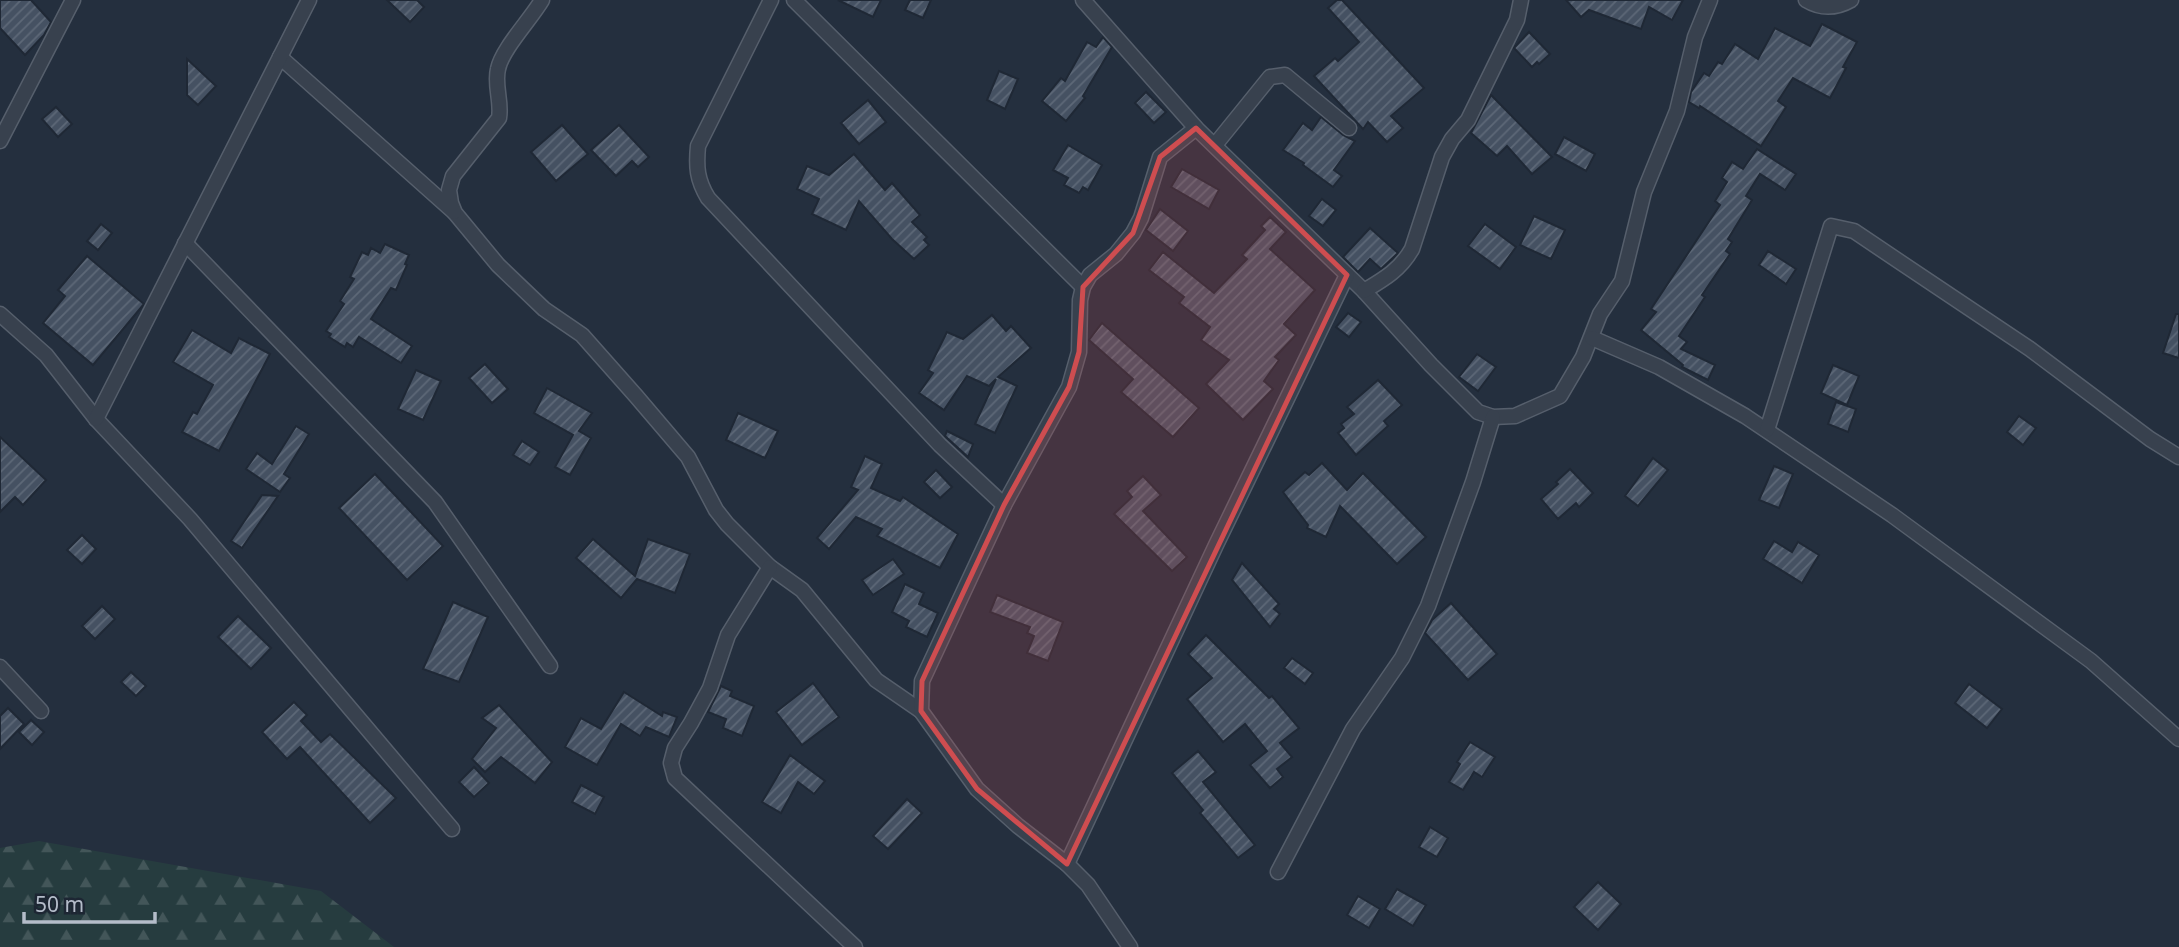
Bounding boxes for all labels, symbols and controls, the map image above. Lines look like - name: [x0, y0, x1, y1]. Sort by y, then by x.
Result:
- scale bar: [24, 880, 156, 924]
- text: 50 m: [35, 890, 84, 918]

